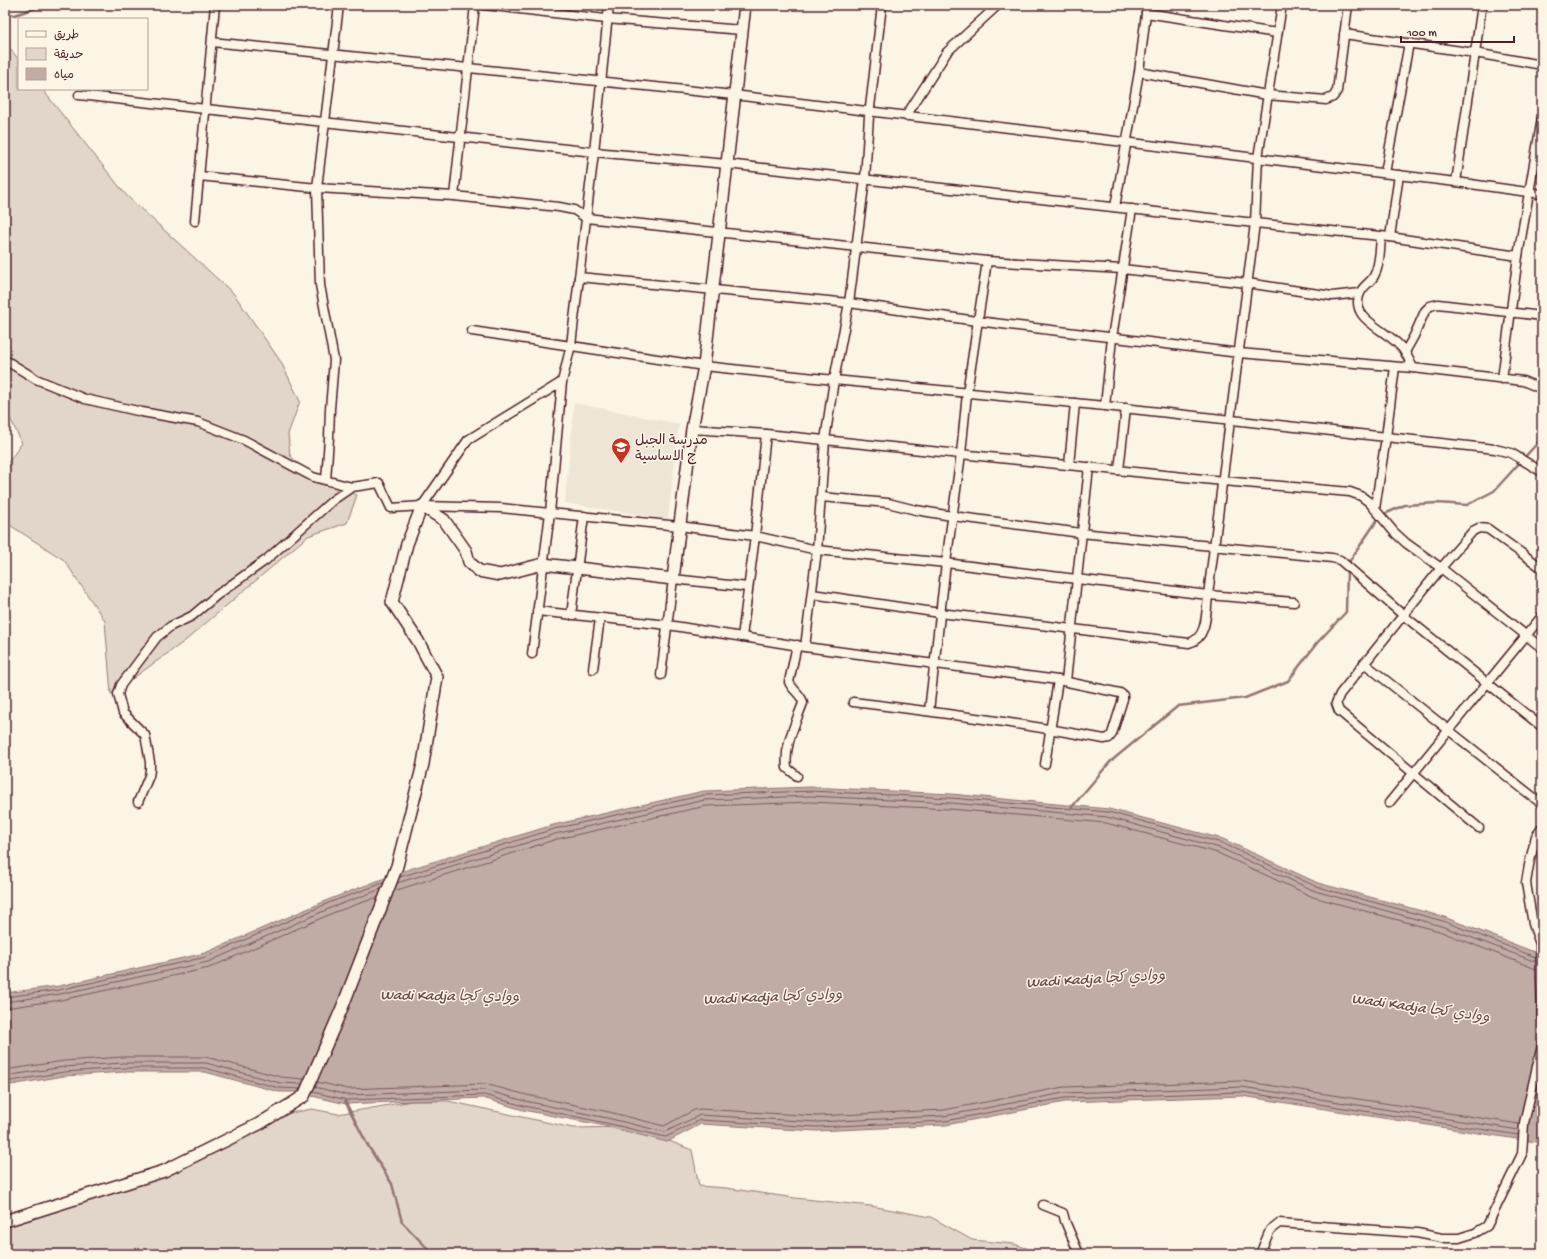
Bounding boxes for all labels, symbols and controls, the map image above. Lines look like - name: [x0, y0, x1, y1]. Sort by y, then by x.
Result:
- legend: [18, 18, 148, 90]
- scale bar: [1401, 18, 1514, 44]
- text: 100 m: [1406, 27, 1437, 41]
- text: طريق: [54, 29, 79, 43]
- text: حديقة: [54, 49, 83, 63]
- text: مياه: [54, 69, 74, 83]
- place label: مدرسة الجبل ج الاساسية: [635, 433, 708, 466]
- school or university icon: مدرسة الجبل ج الاساسية: [610, 436, 632, 464]
- water label: Wadi Kadja ووادي كجا: [1026, 967, 1166, 993]
- water label: Wadi Kadja ووادي كجا: [380, 987, 520, 1007]
- water label: Wadi Kadja ووادي كجا: [703, 987, 843, 1009]
- water label: Wadi Kadja ووادي كجا: [1350, 990, 1491, 1028]

